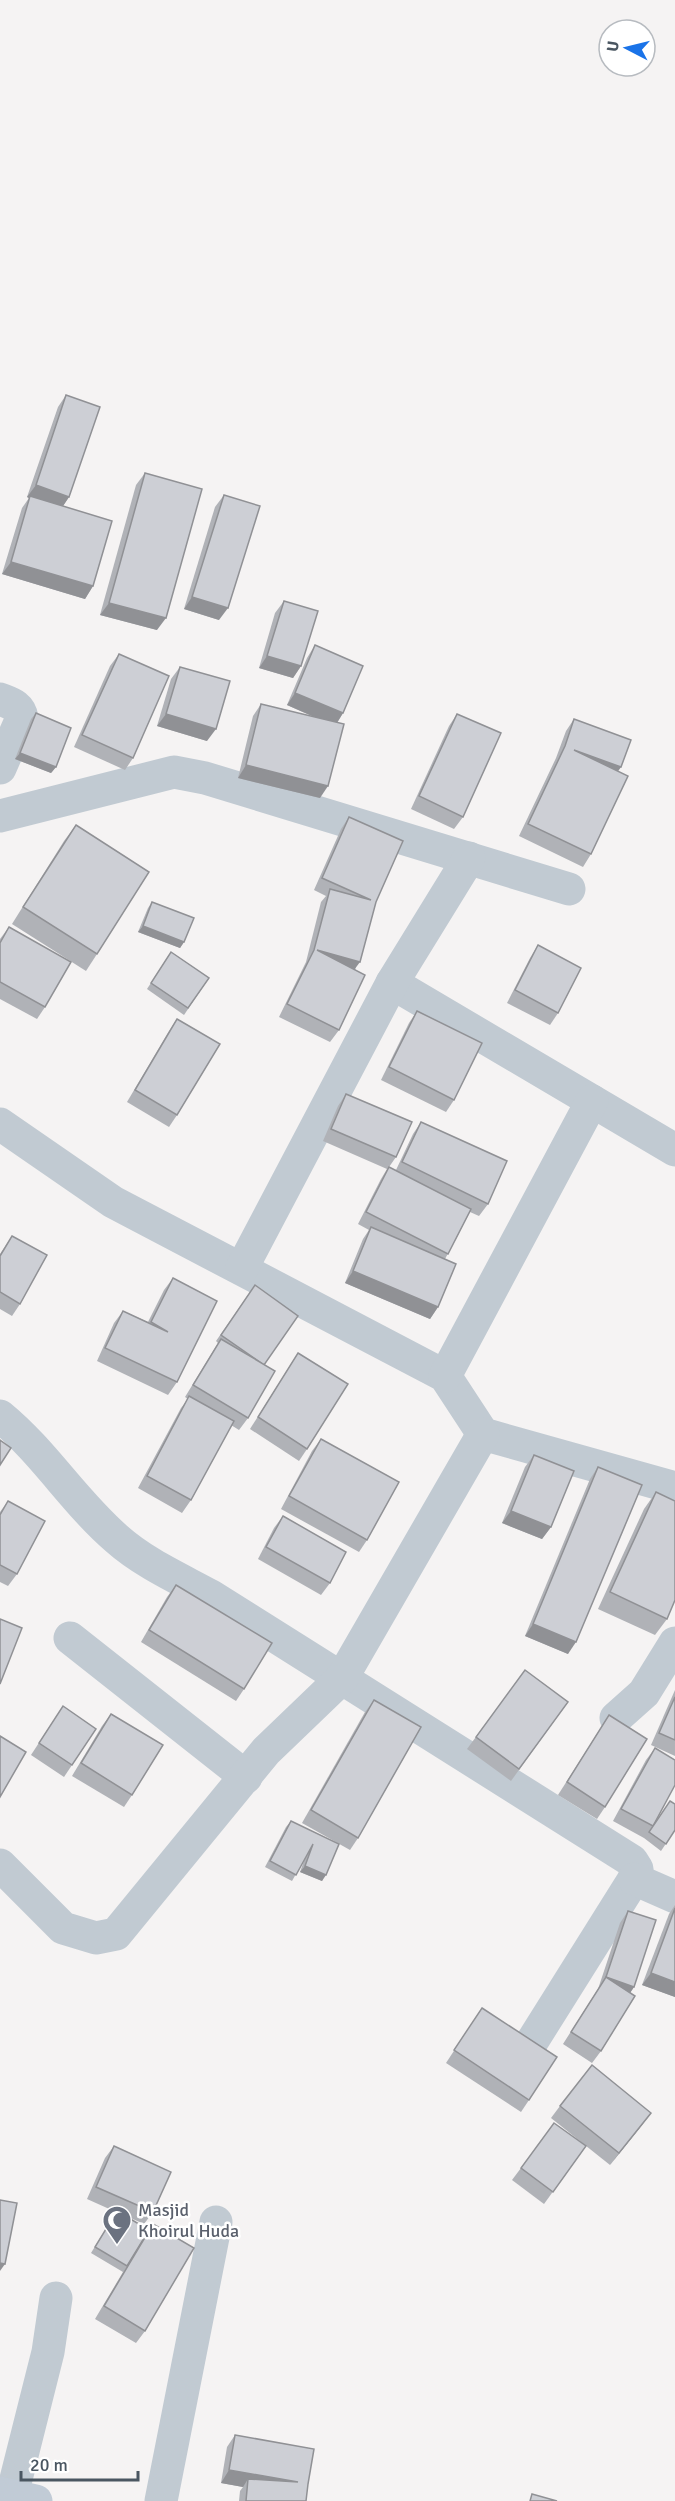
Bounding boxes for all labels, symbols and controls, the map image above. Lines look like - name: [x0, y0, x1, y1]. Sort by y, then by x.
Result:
- north arrow: [597, 18, 657, 78]
- text: U: [603, 40, 624, 53]
- place label: Masjid Khoirul Huda: [138, 2199, 239, 2242]
- mosque icon: Masjid Khoirul Huda: [101, 2204, 133, 2246]
- scale bar: [21, 2444, 138, 2482]
- text: 20 m: [30, 2454, 68, 2476]

